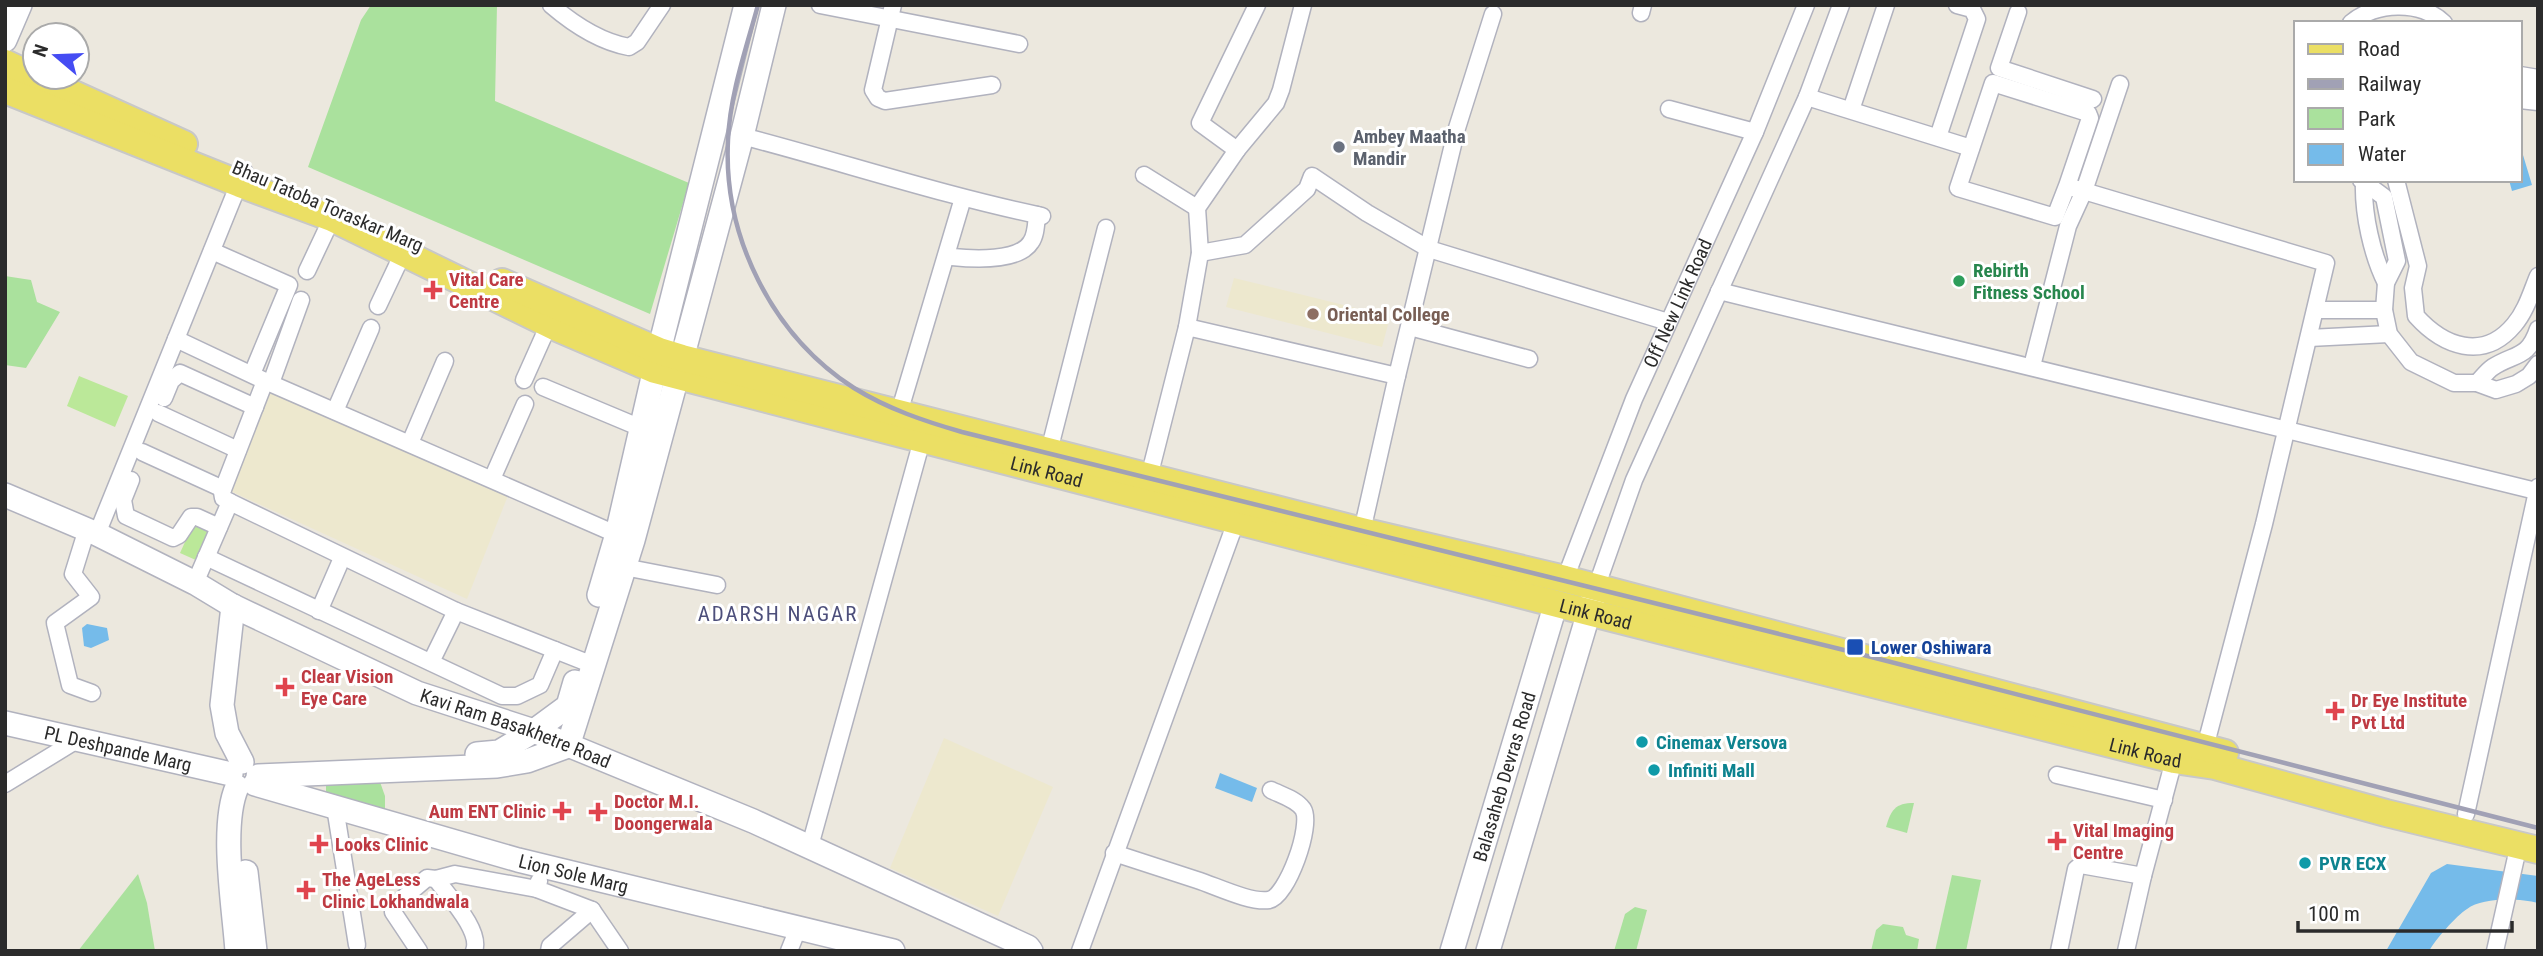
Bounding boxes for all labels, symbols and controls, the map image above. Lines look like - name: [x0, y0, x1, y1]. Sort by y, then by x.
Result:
- north arrow: [21, 21, 91, 91]
- legend: [2294, 21, 2522, 182]
- text: Road: [2358, 37, 2400, 61]
- text: N: [28, 41, 53, 60]
- text: Railway: [2358, 72, 2421, 96]
- text: Park: [2358, 107, 2396, 131]
- place label: Ambey Maatha Mandir: [1353, 125, 1466, 170]
- marker: Ambey Maatha Mandir: [1331, 139, 1347, 155]
- text: Water: [2358, 142, 2406, 166]
- street label: Bhau Tatoba Toraskar Marg: [229, 156, 427, 257]
- street label: Off New Link Road: [1639, 235, 1717, 371]
- place label: Rebirth Fitness School: [1973, 259, 2085, 304]
- place label: Vital Care Centre: [449, 268, 524, 313]
- marker: Rebirth Fitness School: [1951, 273, 1967, 289]
- marker: Vital Care Centre: [423, 280, 443, 300]
- place label: Oriental College: [1327, 303, 1450, 326]
- marker: Oriental College: [1305, 306, 1321, 322]
- street label: Link Road: [1008, 452, 1085, 492]
- street label: Link Road: [1557, 594, 1634, 635]
- district label: ADARSH NAGAR: [698, 602, 858, 626]
- place label: Lower Oshiwara: [1871, 636, 1992, 659]
- marker: Lower Oshiwara: [1845, 637, 1865, 657]
- place label: Clear Vision Eye Care: [301, 665, 393, 710]
- marker: Clear Vision Eye Care: [275, 677, 295, 697]
- street label: Kavi Ram Basakhetre Road: [417, 684, 614, 773]
- street label: Balasaheb Devras Road: [1468, 689, 1541, 864]
- place label: Dr Eye Institute Pvt Ltd: [2351, 689, 2467, 734]
- marker: Dr Eye Institute Pvt Ltd: [2325, 701, 2345, 721]
- street label: PL Deshpande Marg: [42, 721, 194, 777]
- place label: Cinemax Versova: [1656, 731, 1787, 754]
- street label: Link Road: [2107, 733, 2183, 773]
- marker: Cinemax Versova: [1634, 734, 1650, 750]
- place label: Infiniti Mall: [1668, 759, 1755, 782]
- marker: Infiniti Mall: [1646, 762, 1662, 778]
- place label: Doctor M.I. Doongerwala: [614, 790, 713, 835]
- place label: Aum ENT Clinic: [429, 800, 546, 823]
- marker: Aum ENT Clinic: [552, 801, 572, 821]
- marker: Doctor M.I. Doongerwala: [588, 802, 608, 822]
- place label: Vital Imaging Centre: [2073, 819, 2174, 864]
- marker: Vital Imaging Centre: [2047, 831, 2067, 851]
- place label: Looks Clinic: [335, 833, 429, 856]
- marker: Looks Clinic: [309, 834, 329, 854]
- street label: Lion Sole Marg: [516, 850, 631, 898]
- place label: PVR ECX: [2319, 852, 2387, 875]
- marker: PVR ECX: [2297, 855, 2313, 871]
- place label: The AgeLess Clinic Lokhandwala: [322, 868, 469, 913]
- marker: The AgeLess Clinic Lokhandwala: [296, 880, 316, 900]
- scale bar: [2298, 890, 2512, 934]
- text: 100 m: [2308, 902, 2360, 926]

